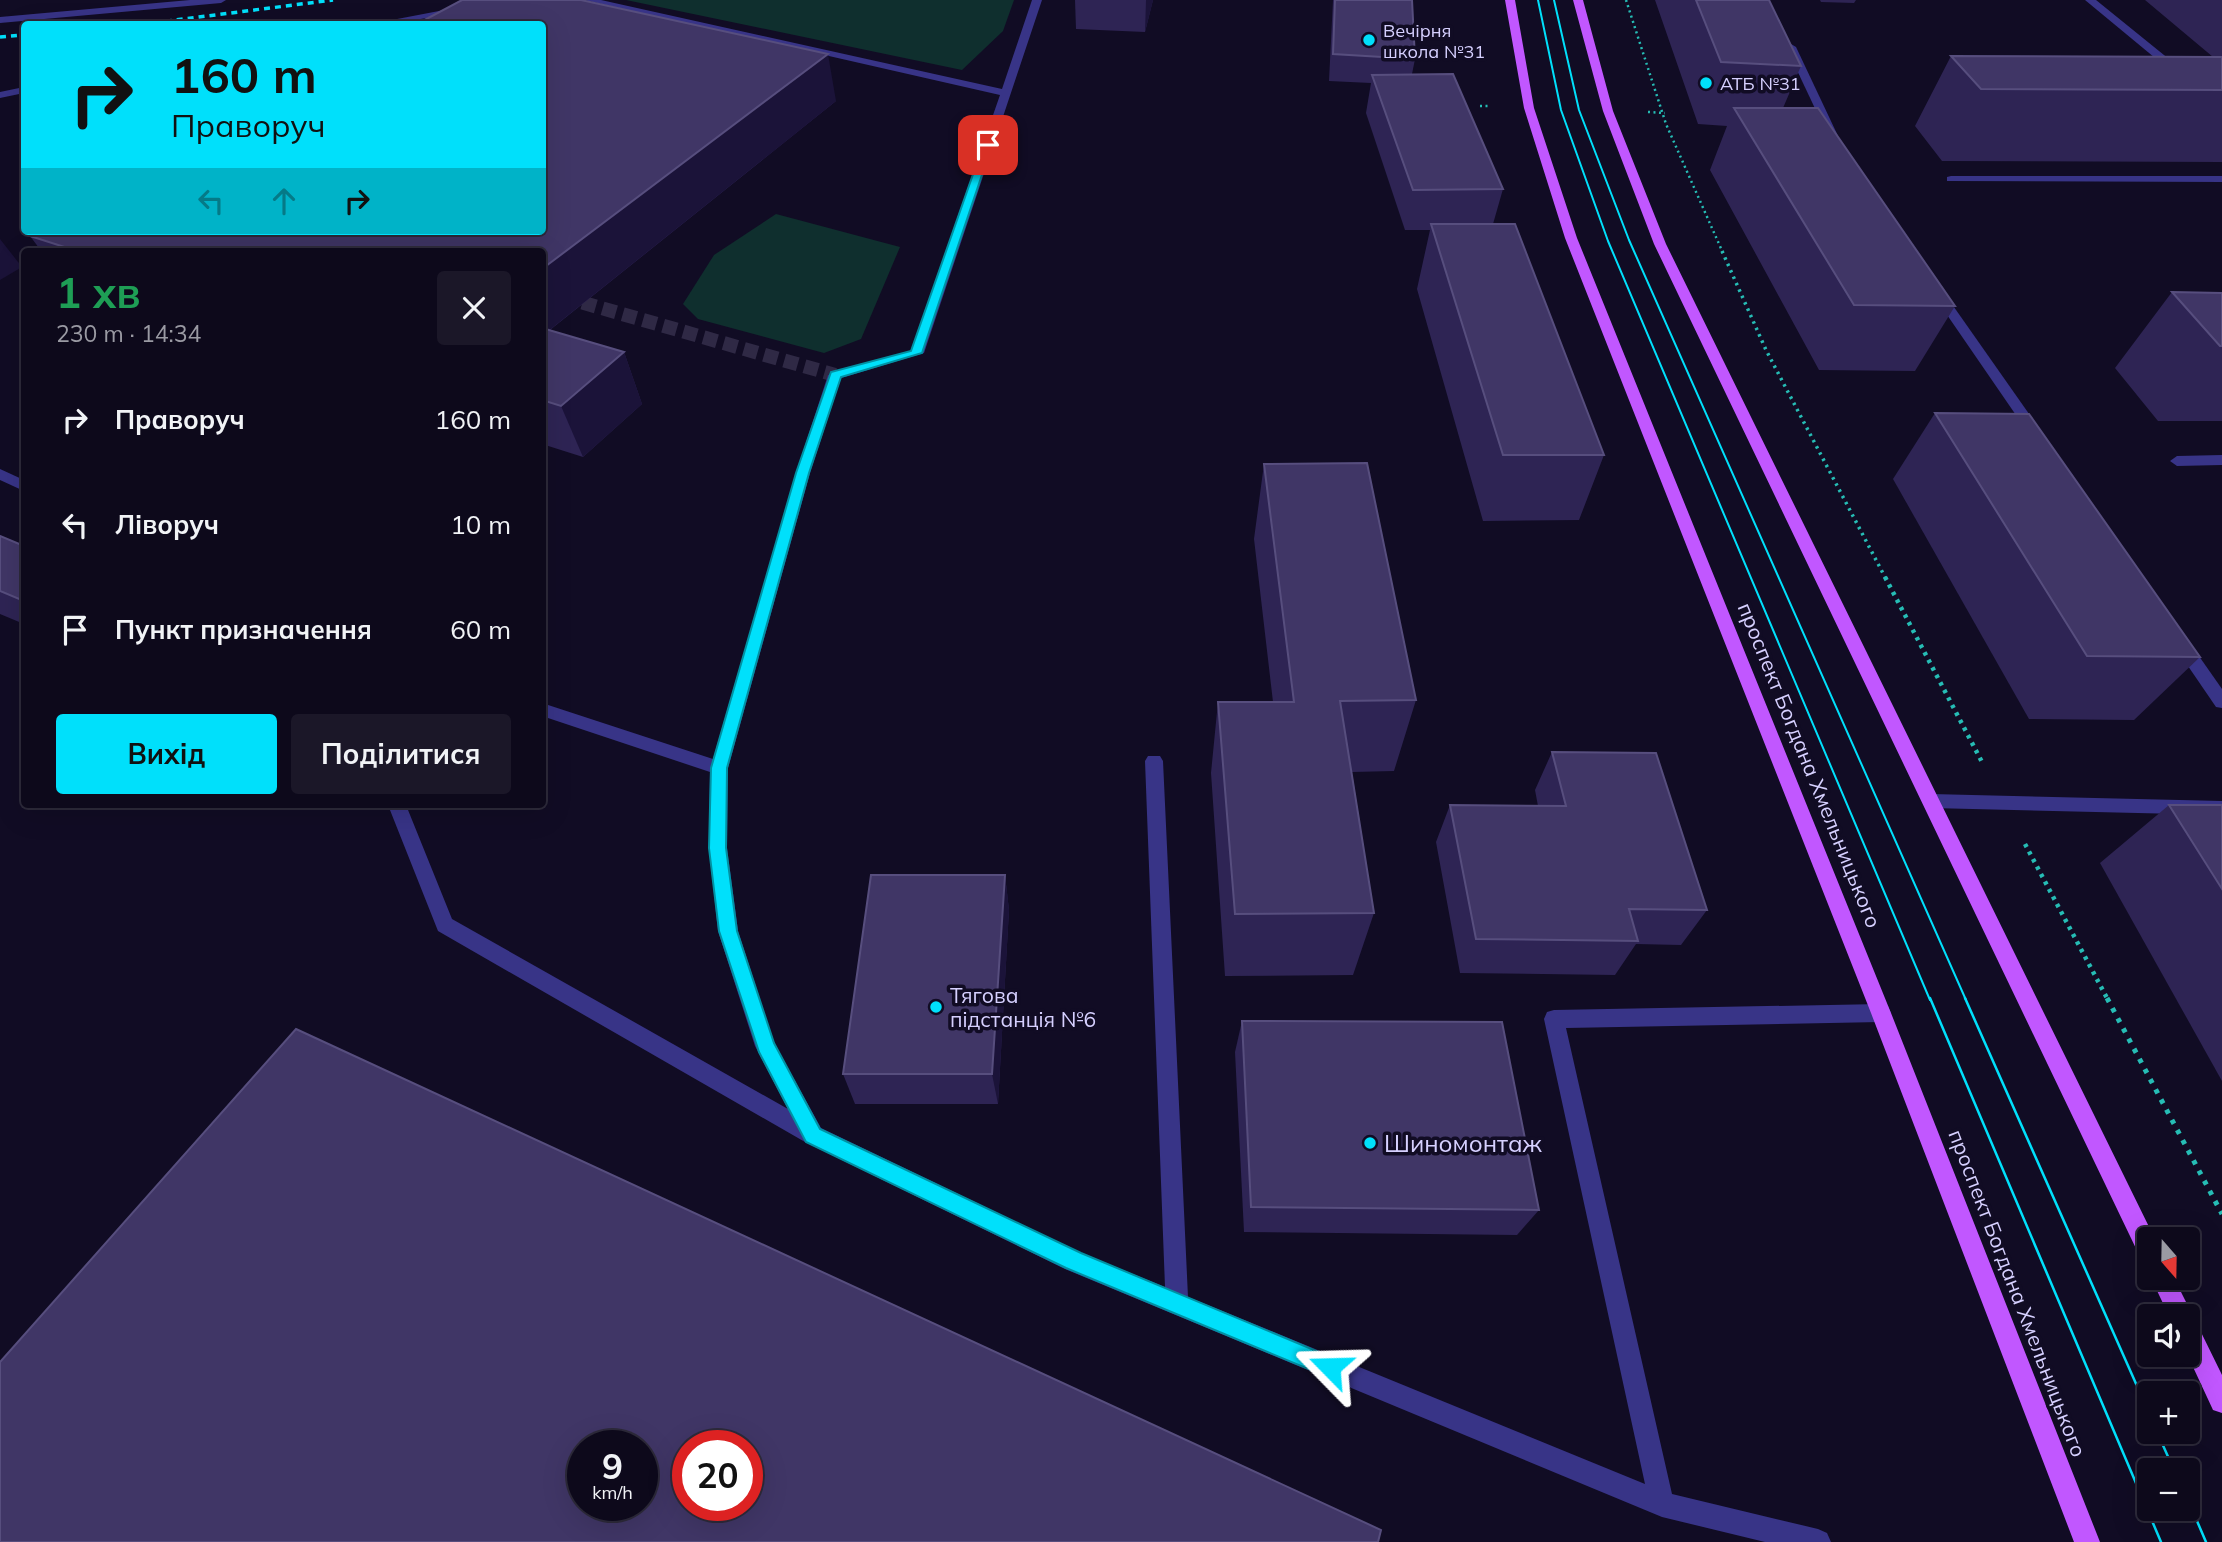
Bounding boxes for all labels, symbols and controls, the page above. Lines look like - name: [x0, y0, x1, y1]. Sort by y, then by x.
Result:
- place label: Вечірня школа №31: [1383, 19, 1485, 63]
- marker: Вечірня школа №31: [1361, 32, 1377, 48]
- text: 160 m: [171, 44, 317, 105]
- icon: right: [56, 49, 147, 140]
- place label: АТБ №31: [1720, 72, 1801, 95]
- marker: АТБ №31: [1698, 75, 1714, 91]
- text: Праворуч: [171, 105, 326, 145]
- pin: [958, 115, 1018, 175]
- icon: arrive: [969, 126, 1007, 164]
- icon: left: [192, 182, 230, 220]
- icon: ahead: [265, 182, 303, 220]
- icon: right: [338, 182, 376, 220]
- text: 1 хв: [56, 266, 141, 319]
- button: close: [437, 271, 511, 345]
- text: 230 m · 14:34: [56, 319, 201, 348]
- icon: right: [56, 401, 94, 439]
- text: Праворуч: [115, 403, 245, 436]
- text: 160 m: [435, 403, 511, 436]
- icon: left: [56, 506, 94, 544]
- text: Ліворуч: [115, 508, 219, 541]
- text: 10 m: [450, 508, 511, 541]
- street label: проспект Богдана Хмельницького: [1733, 599, 1887, 931]
- icon: arrive: [56, 611, 94, 649]
- text: Пункт призначення: [115, 613, 372, 646]
- text: 60 m: [450, 613, 511, 646]
- button: Вихід: [56, 714, 277, 794]
- button: Поділитися: [291, 714, 511, 794]
- place label: Тягова пiдстанцiя №6: [950, 982, 1096, 1032]
- marker: Тягова пiдстанцiя №6: [928, 999, 944, 1015]
- street label: проспект Богдана Хмельницького: [1943, 1126, 2093, 1460]
- place label: Шиномонтаж: [1384, 1128, 1543, 1158]
- marker: Шиномонтаж: [1362, 1135, 1378, 1151]
- north arrow: [2137, 1227, 2200, 1290]
- map controls: [2137, 1227, 2200, 1521]
- button: sound: [2137, 1304, 2200, 1367]
- position arrow: [1293, 1330, 1367, 1404]
- button: +: [2137, 1381, 2200, 1444]
- speed limit sign: 20: [672, 1430, 763, 1521]
- text: 9: [602, 1444, 623, 1488]
- button: −: [2137, 1458, 2200, 1521]
- text: km/h: [592, 1481, 633, 1504]

